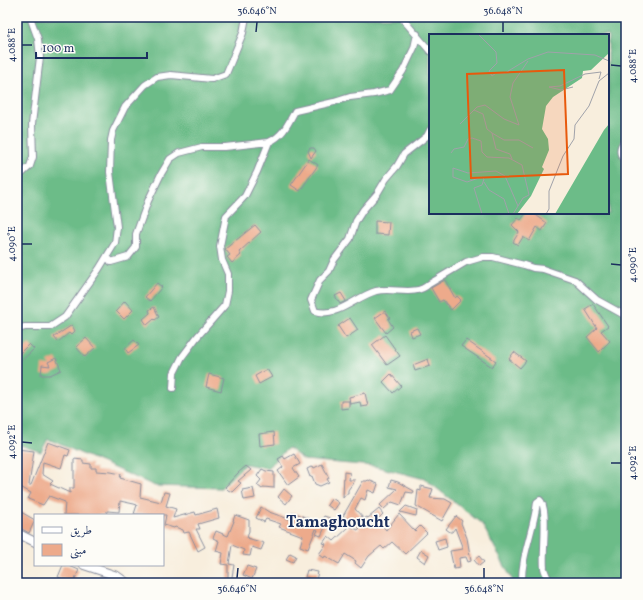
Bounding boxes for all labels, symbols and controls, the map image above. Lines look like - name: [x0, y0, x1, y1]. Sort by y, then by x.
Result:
- text: 36.646°N: [237, 4, 277, 18]
- text: 36.648°N: [483, 4, 523, 18]
- text: 4.088°E: [5, 28, 19, 62]
- scale bar: [36, 34, 147, 60]
- inset map: [429, 34, 609, 214]
- text: 100 m: [42, 41, 75, 57]
- text: 4.088°E: [626, 49, 640, 83]
- text: 4.090°E: [5, 226, 19, 262]
- text: 4.090°E: [626, 247, 640, 283]
- text: 4.092°E: [5, 425, 19, 459]
- text: 4.092°E: [626, 446, 640, 480]
- district label: Tamaghoucht: [286, 512, 390, 534]
- legend: [34, 514, 164, 566]
- text: طريق: [70, 523, 92, 539]
- text: مبنى: [70, 543, 86, 559]
- text: 36.646°N: [217, 582, 257, 596]
- text: 36.648°N: [464, 582, 504, 596]

